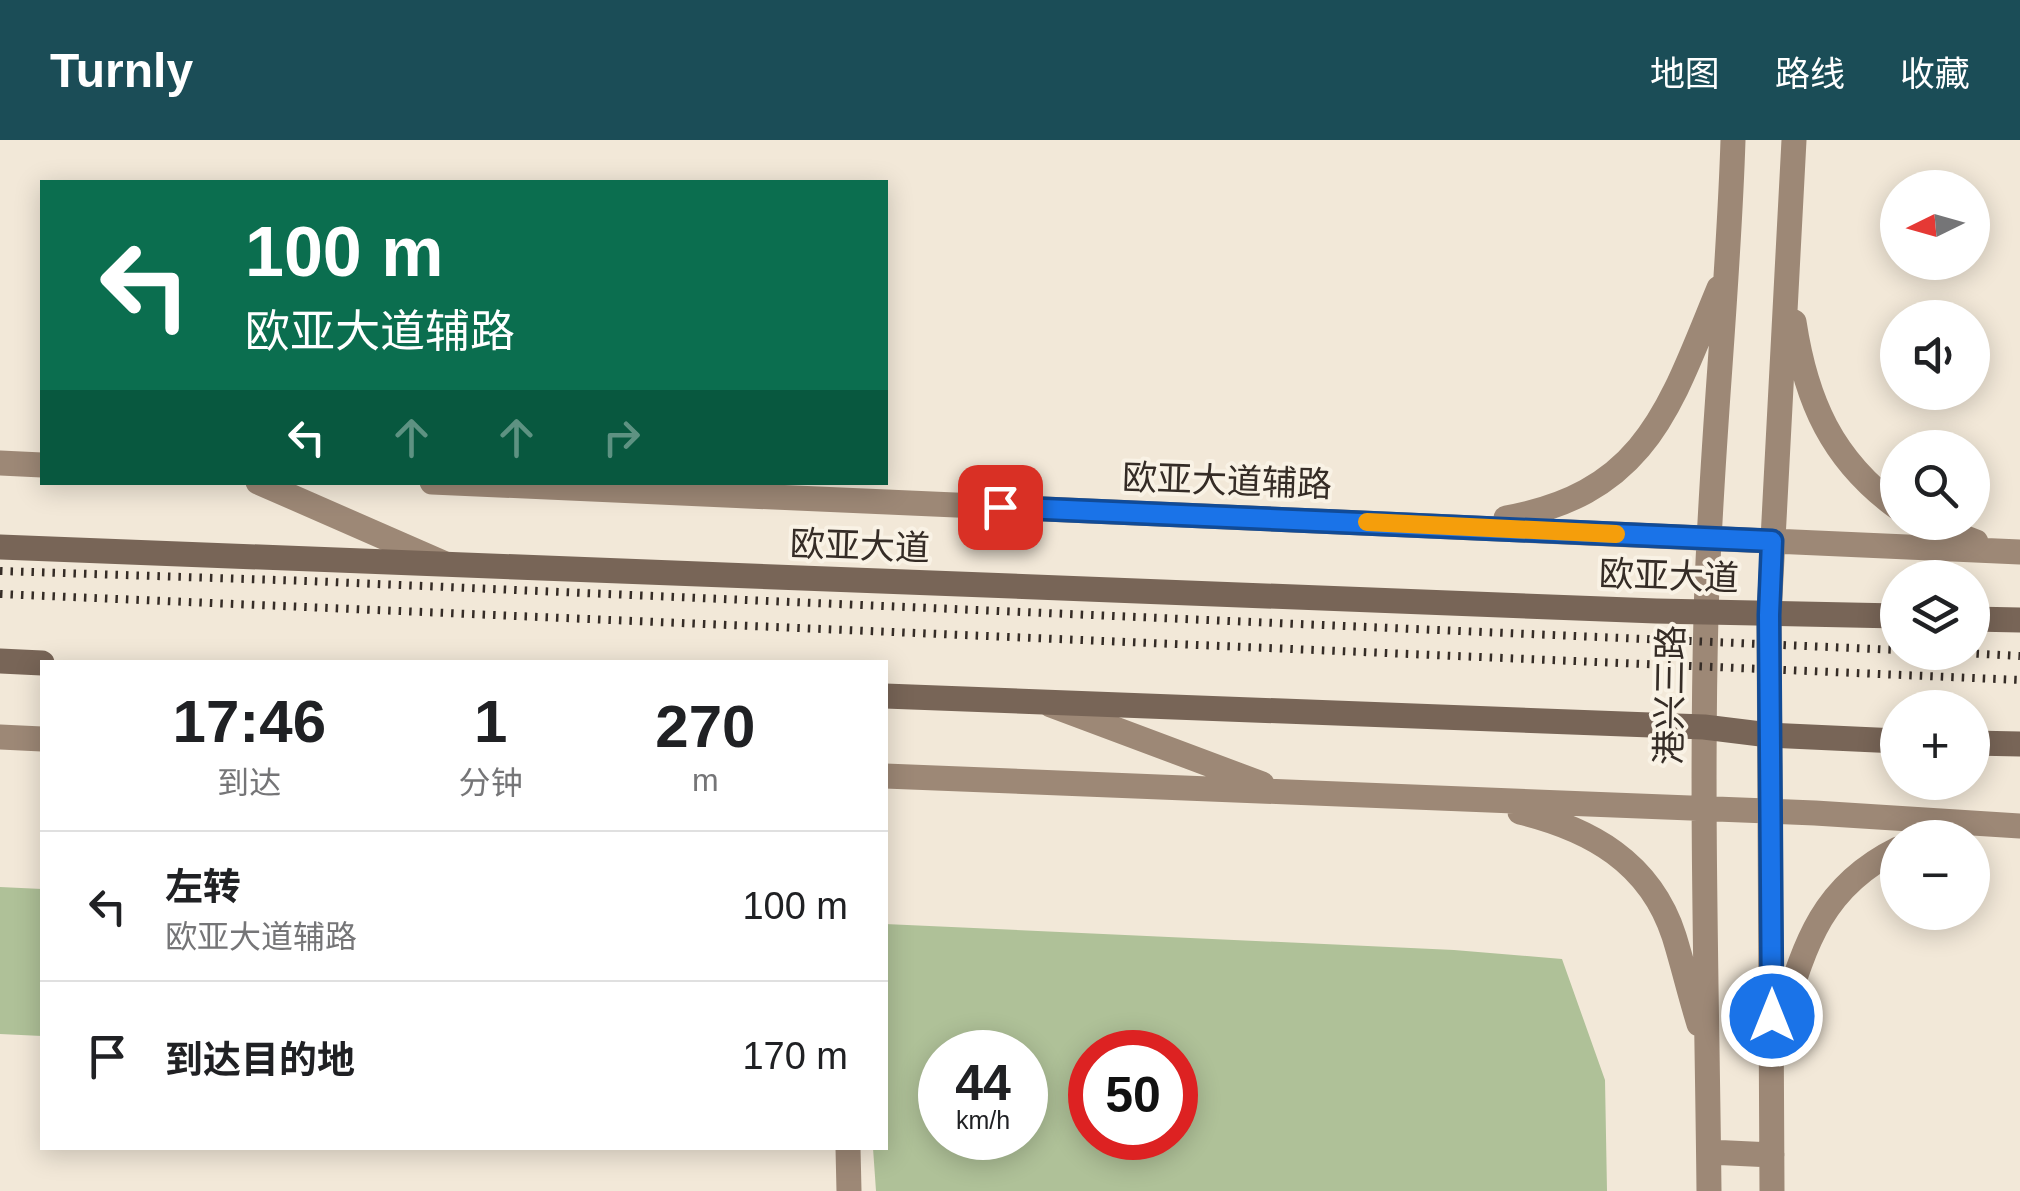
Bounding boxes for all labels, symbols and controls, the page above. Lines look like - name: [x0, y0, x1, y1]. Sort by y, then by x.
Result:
- text: Turnly: [50, 44, 193, 97]
- text: 地图: [1650, 54, 1720, 93]
- text: 路线: [1775, 54, 1845, 93]
- text: 收藏: [1900, 54, 1970, 93]
- north arrow: [1880, 170, 1990, 280]
- map controls: [1880, 170, 1990, 930]
- text: 100 m: [245, 213, 443, 291]
- icon: left: [80, 220, 210, 350]
- button: sound: [1880, 300, 1990, 410]
- text: 欧亚大道辅路: [245, 306, 515, 357]
- icon: left: [279, 410, 334, 465]
- icon: ahead: [384, 410, 439, 465]
- icon: ahead: [489, 410, 544, 465]
- icon: right: [594, 410, 649, 465]
- button: search: [1880, 430, 1990, 540]
- street label: 欧亚大道辅路: [1121, 457, 1333, 504]
- pin: [958, 465, 1043, 550]
- icon: arrive: [973, 480, 1028, 535]
- street label: 欧亚大道: [789, 524, 931, 567]
- street label: 欧亚大道: [1598, 554, 1740, 597]
- button: layers: [1880, 560, 1990, 670]
- street label: 港兴三路: [1649, 625, 1690, 765]
- text: 17:46: [173, 688, 326, 755]
- text: 1: [474, 688, 507, 755]
- button: +: [1880, 690, 1990, 800]
- text: 270: [655, 693, 755, 760]
- text: m: [692, 762, 719, 798]
- text: 到达: [217, 765, 281, 801]
- text: 分钟: [459, 765, 523, 801]
- button: −: [1880, 820, 1990, 930]
- text: 左转: [165, 866, 241, 908]
- icon: left: [80, 879, 135, 934]
- text: 100 m: [742, 885, 848, 927]
- text: 欧亚大道辅路: [165, 919, 357, 955]
- position arrow: [1720, 964, 1824, 1068]
- icon: arrive: [80, 1029, 135, 1084]
- speed limit sign: 50: [1068, 1030, 1198, 1160]
- text: 170 m: [742, 1035, 848, 1077]
- text: 到达目的地: [165, 1039, 355, 1081]
- text: 44: [955, 1055, 1011, 1111]
- text: km/h: [956, 1106, 1010, 1134]

